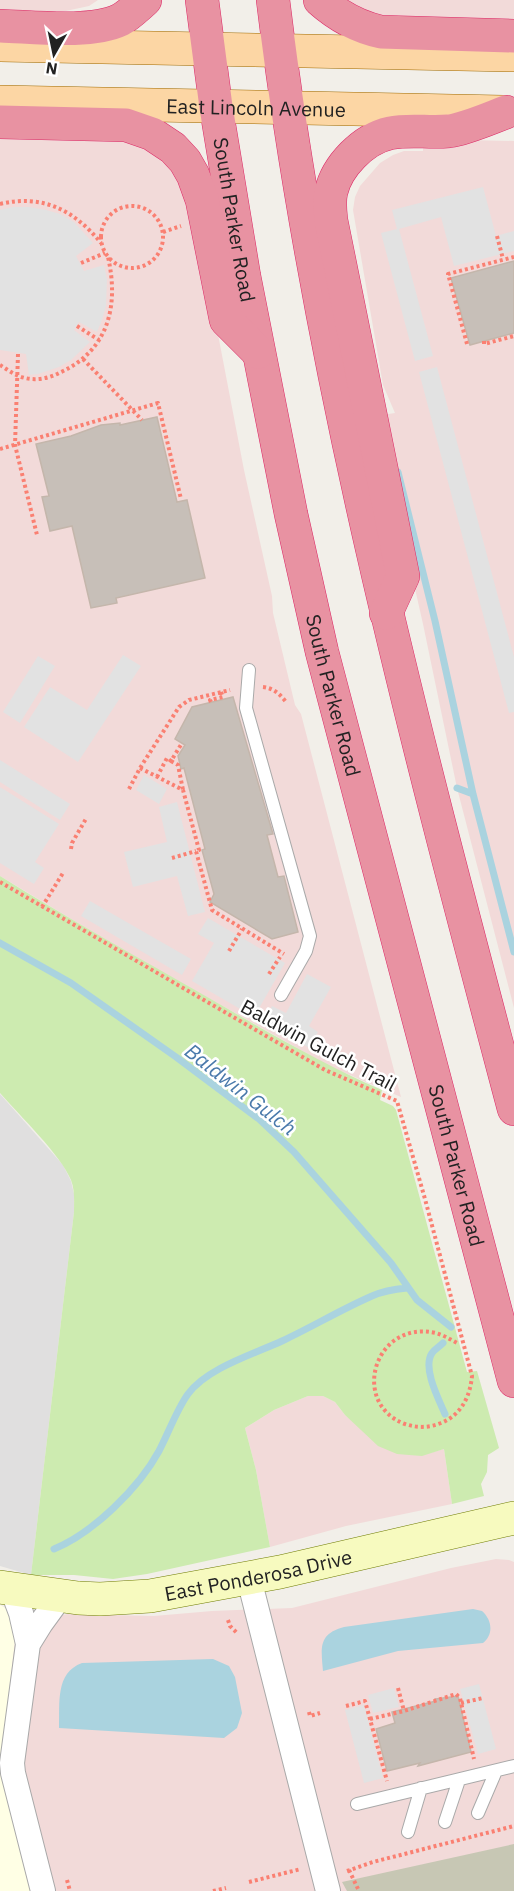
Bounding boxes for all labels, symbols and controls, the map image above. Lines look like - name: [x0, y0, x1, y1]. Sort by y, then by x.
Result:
- north arrow: [24, 24, 84, 84]
- text: N: [44, 58, 59, 80]
- street label: East Lincoln Avenue: [166, 92, 346, 122]
- street label: South Parker Road: [208, 135, 262, 304]
- street label: South Parker Road: [300, 611, 368, 779]
- street label: Baldwin Gulch Trail: [237, 994, 401, 1096]
- water label: Baldwin Gulch: [180, 1038, 302, 1140]
- street label: South Parker Road: [423, 1081, 491, 1249]
- street label: East Ponderosa Drive: [162, 1542, 354, 1607]

